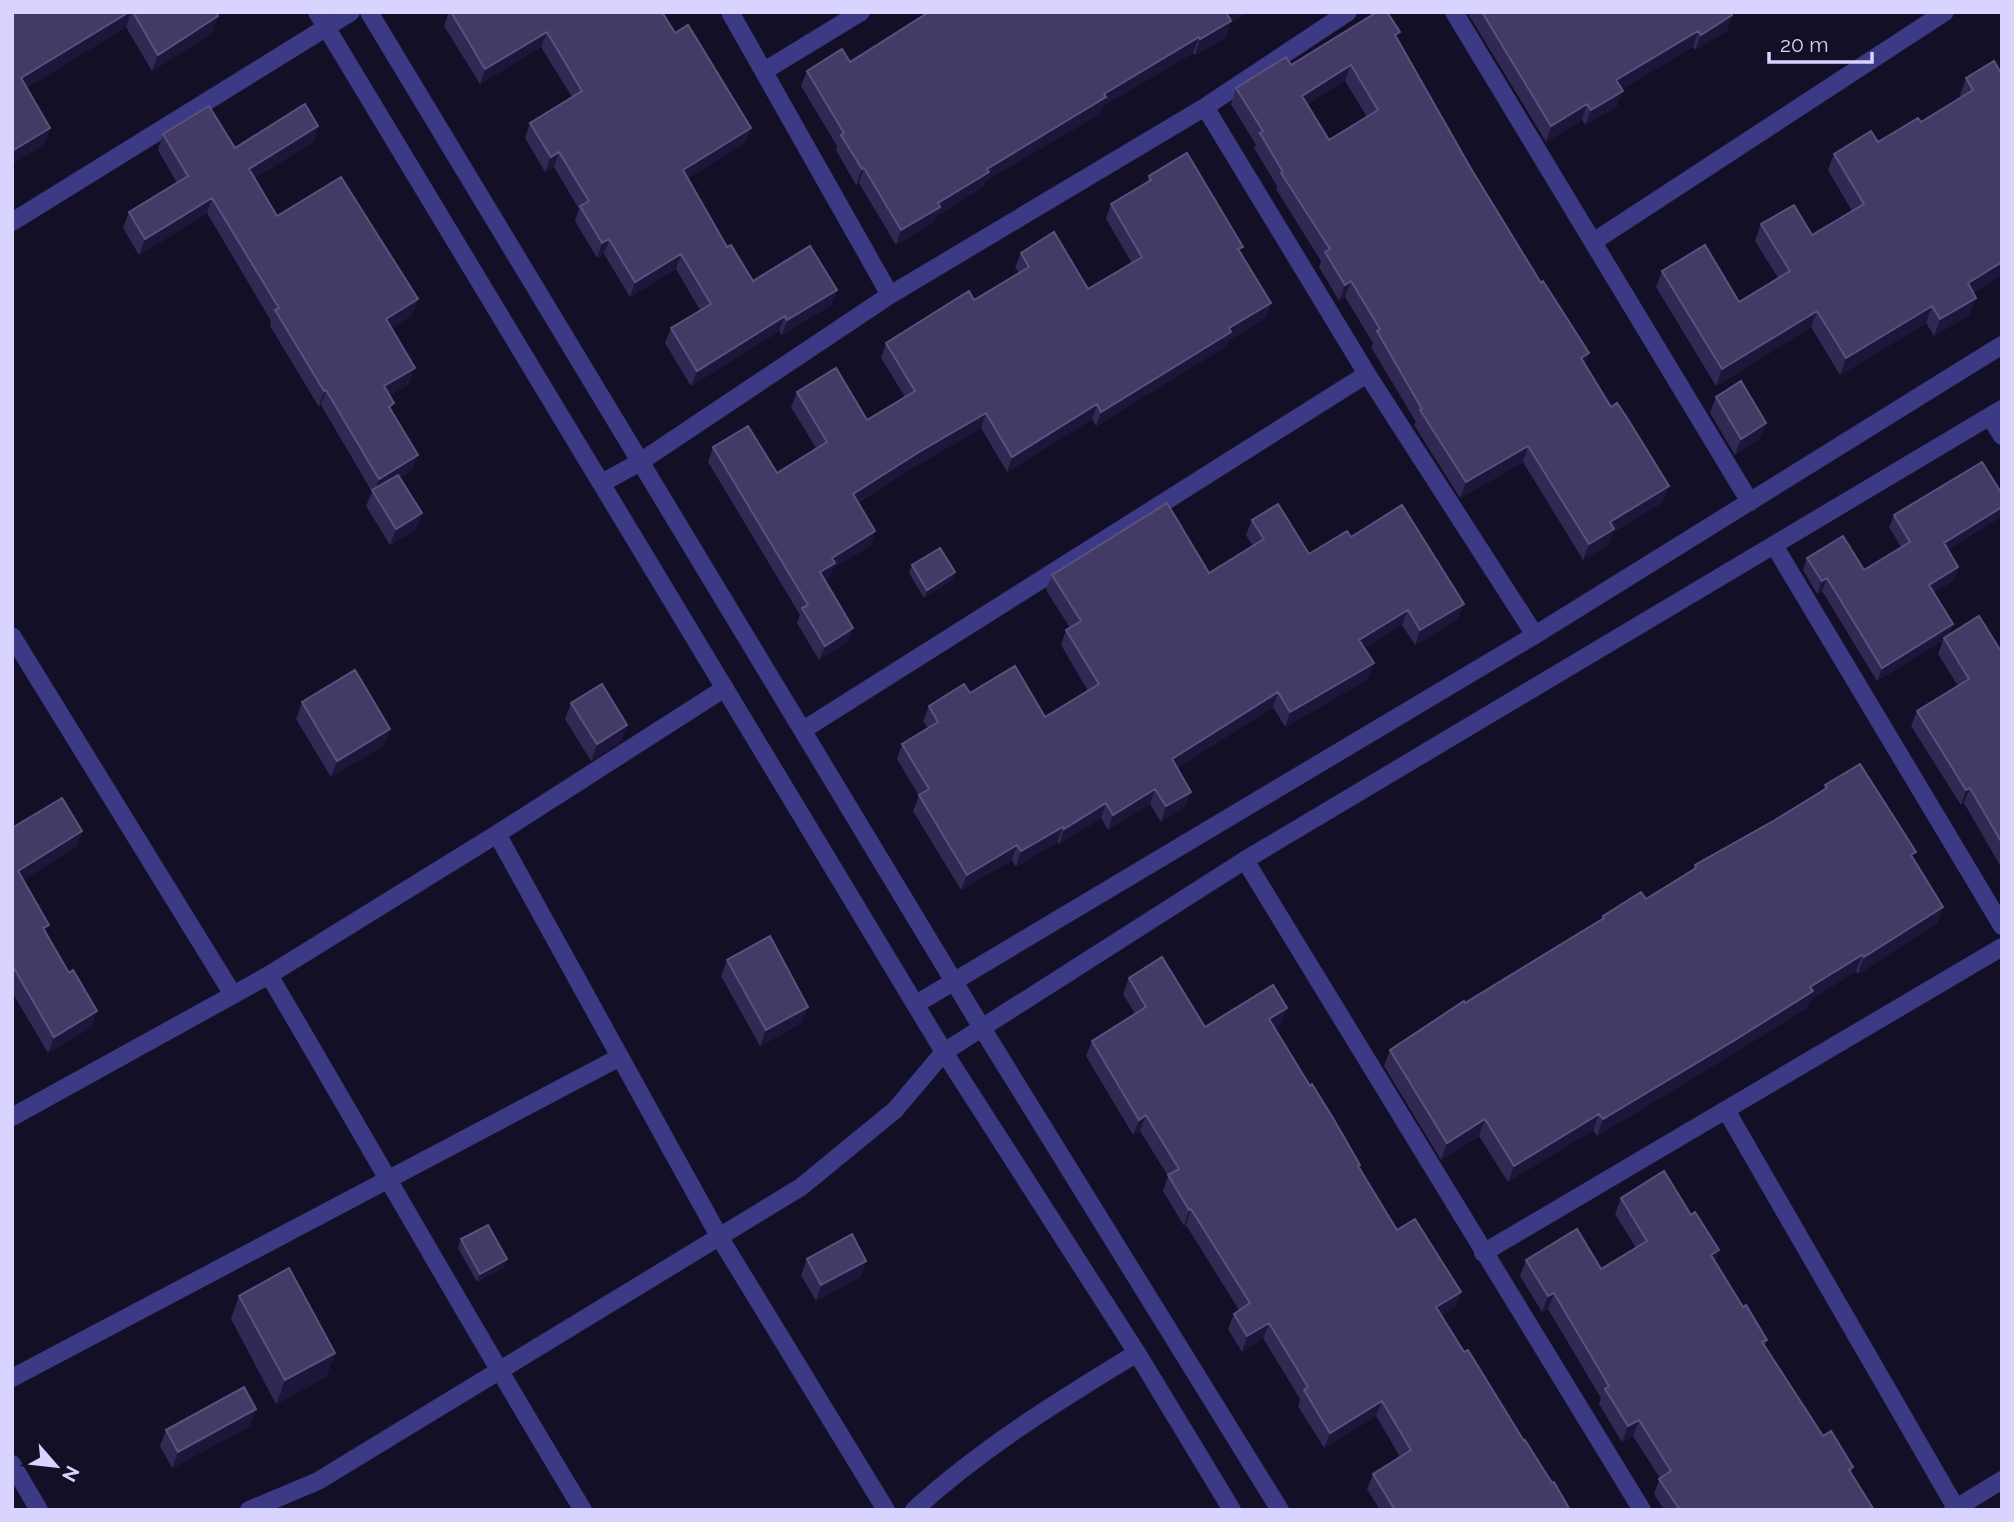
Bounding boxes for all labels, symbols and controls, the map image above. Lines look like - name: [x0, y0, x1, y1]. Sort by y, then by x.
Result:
- scale bar: [1769, 21, 1872, 65]
- text: 20 m: [1780, 32, 1828, 57]
- north arrow: [21, 1431, 91, 1501]
- text: N: [58, 1462, 84, 1486]

